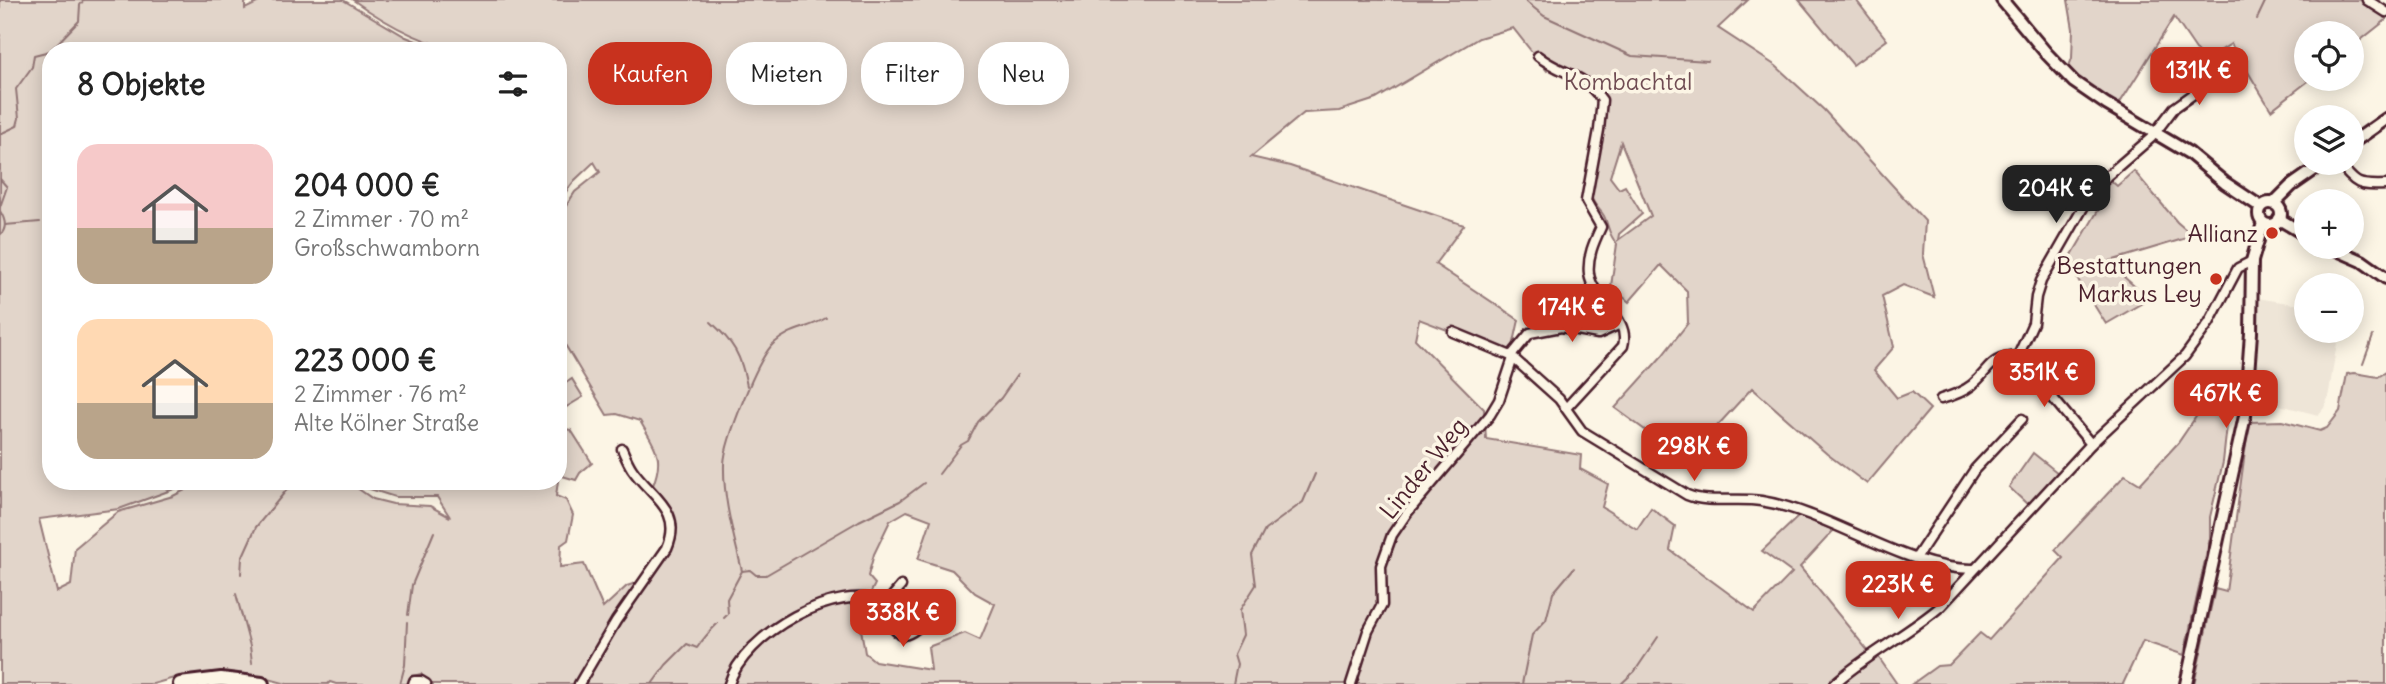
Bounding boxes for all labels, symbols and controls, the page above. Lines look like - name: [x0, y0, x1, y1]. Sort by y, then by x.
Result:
- map controls: [2294, 21, 2364, 343]
- button: locate: [2294, 21, 2364, 91]
- chip: Kaufen: [588, 42, 712, 105]
- chip: Mieten: [726, 42, 847, 105]
- chip: Filter: [861, 42, 964, 105]
- chip: Neu: [978, 42, 1069, 105]
- pin: 131K €: [2142, 48, 2256, 107]
- text: 131K €: [2166, 55, 2232, 84]
- text: 8 Objekte: [77, 65, 205, 103]
- icon: filters: [494, 65, 532, 103]
- park label: Kombachtal: [1564, 66, 1692, 96]
- button: layers: [2294, 105, 2364, 175]
- text: 204 000 €: [294, 166, 440, 204]
- pin: 204K €: [1999, 166, 2113, 225]
- icon: home: [133, 172, 217, 256]
- text: 204K €: [2018, 173, 2094, 202]
- button: +: [2294, 189, 2364, 259]
- text: 2 Zimmer · 70 m²: [294, 204, 469, 233]
- place label: Allianz: [2187, 218, 2258, 248]
- marker: Allianz: [2264, 225, 2280, 241]
- text: Großschwamborn: [294, 233, 480, 262]
- place label: Bestattungen Markus Ley: [2056, 250, 2202, 308]
- marker: Bestattungen Markus Ley: [2208, 271, 2224, 287]
- button: −: [2294, 273, 2364, 343]
- pin: 174K €: [1515, 284, 1629, 344]
- text: 174K €: [1538, 292, 1606, 321]
- text: 223 000 €: [294, 341, 437, 379]
- icon: home: [133, 347, 217, 431]
- pin: 351K €: [1987, 350, 2101, 409]
- text: 351K €: [2009, 357, 2079, 386]
- pin: 467K €: [2169, 370, 2283, 430]
- text: 467K €: [2190, 378, 2262, 407]
- text: 2 Zimmer · 76 m²: [294, 379, 467, 408]
- text: Alte Kölner Straße: [294, 408, 479, 437]
- street label: Linder Weg: [1373, 411, 1473, 525]
- pin: 298K €: [1637, 424, 1751, 483]
- text: 298K €: [1657, 431, 1731, 460]
- pin: 223K €: [1841, 562, 1955, 621]
- text: 223K €: [1862, 569, 1934, 598]
- pin: 338K €: [846, 590, 960, 649]
- text: 338K €: [866, 597, 940, 626]

